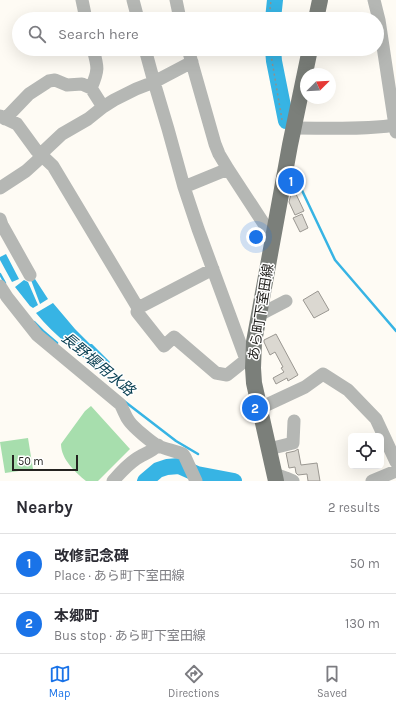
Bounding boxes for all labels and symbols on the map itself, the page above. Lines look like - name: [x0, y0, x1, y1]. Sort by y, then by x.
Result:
- north arrow: [300, 68, 336, 104]
- pin: 1: [278, 166, 304, 196]
- your location: [246, 227, 266, 247]
- street label: あら町下室田線: [245, 262, 277, 362]
- water label: 長野堰用水路: [58, 328, 140, 401]
- pin: 2: [242, 393, 268, 423]
- scale bar: [12, 453, 78, 472]

